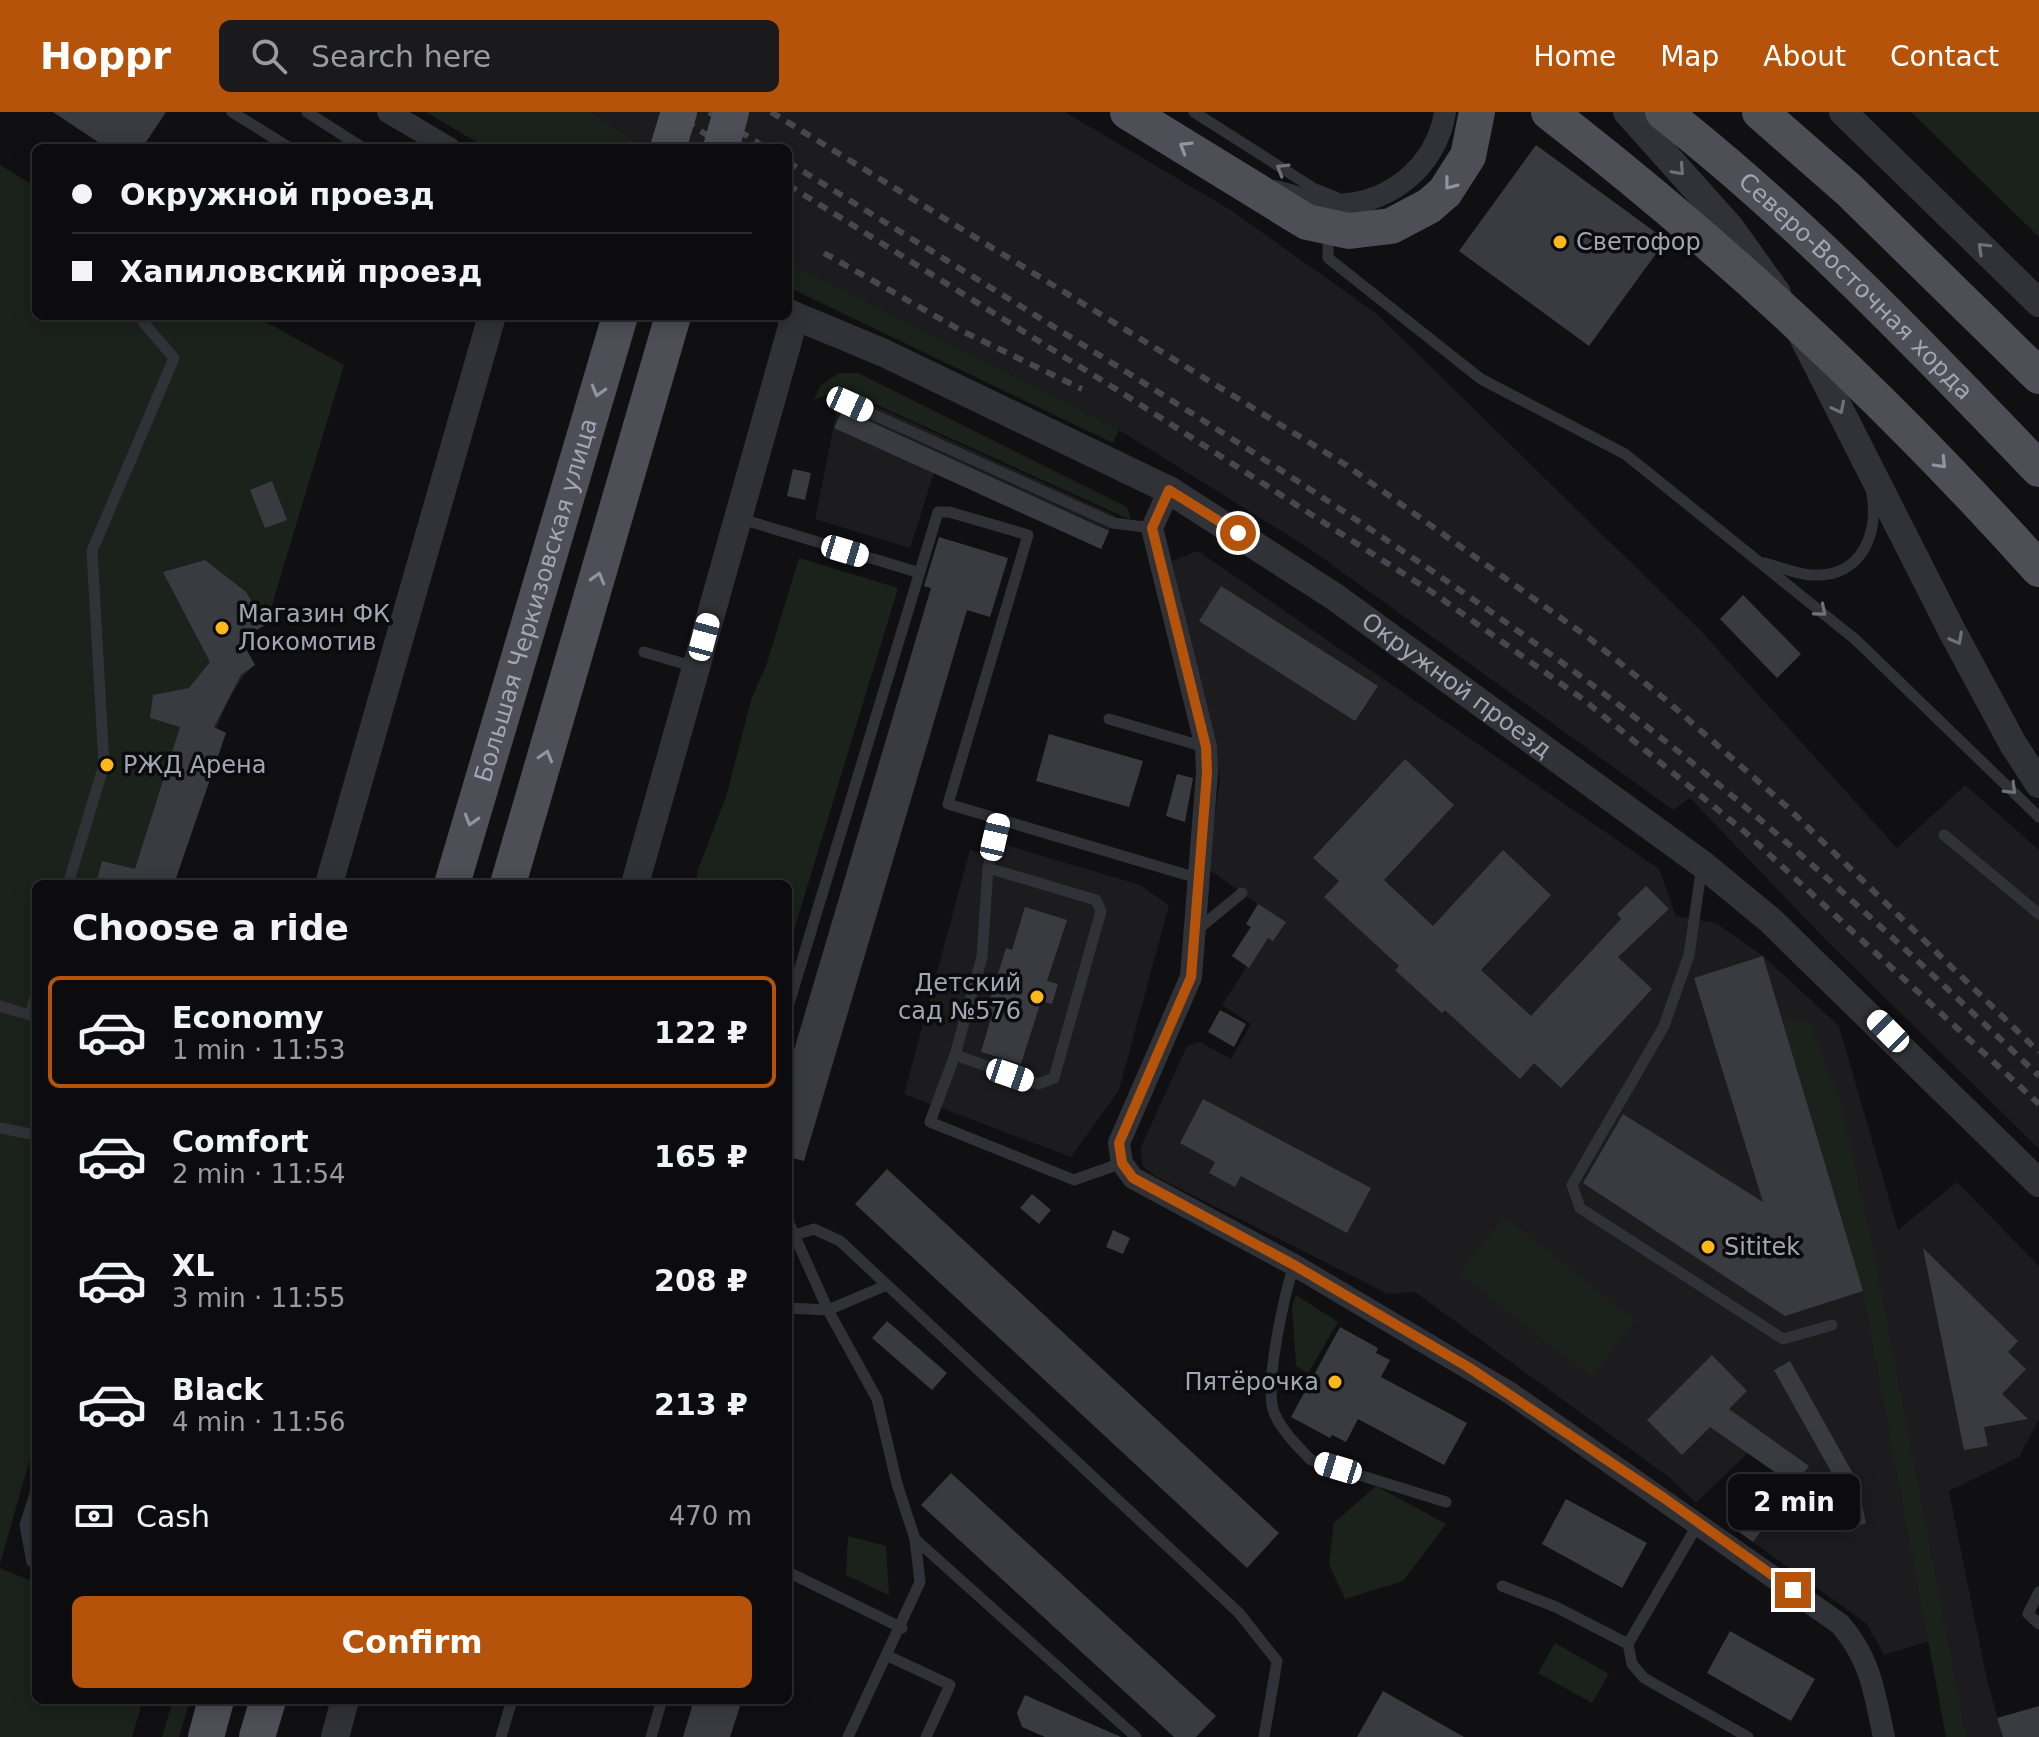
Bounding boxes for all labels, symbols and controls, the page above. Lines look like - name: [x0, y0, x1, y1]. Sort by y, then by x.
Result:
- search box: [219, 20, 779, 92]
- text: Hoppr: [40, 34, 171, 78]
- icon: search: [247, 34, 291, 78]
- text: Search here: [311, 39, 491, 74]
- text: Home: [1533, 40, 1616, 73]
- text: Map: [1660, 40, 1719, 73]
- text: About: [1763, 40, 1846, 73]
- text: Contact: [1890, 40, 1999, 73]
- one-way arrow: [1179, 142, 1194, 157]
- one-way arrow: [1669, 161, 1684, 175]
- one-way arrow: [1276, 163, 1291, 178]
- street label: Северо-Восточная хорда: [1733, 167, 1978, 405]
- one-way arrow: [1446, 175, 1460, 190]
- text: Окружной проезд: [120, 177, 434, 212]
- place label: Светофор: [1576, 228, 1701, 256]
- marker: Светофор: [1551, 233, 1569, 251]
- one-way arrow: [1978, 243, 1992, 258]
- text: Хапиловский проезд: [120, 254, 482, 289]
- one-way arrow: [590, 383, 607, 397]
- car: [823, 383, 877, 425]
- one-way arrow: [1829, 399, 1844, 414]
- street label: Большая Черкизовская улица: [469, 415, 603, 786]
- one-way arrow: [1931, 453, 1945, 468]
- route start: [1220, 515, 1256, 551]
- car: [819, 533, 871, 569]
- one-way arrow: [589, 572, 605, 586]
- place label: Магазин ФК Локомотив: [238, 600, 390, 656]
- one-way arrow: [1812, 601, 1826, 616]
- street label: Окружной проезд: [1356, 607, 1557, 764]
- car: [686, 611, 722, 663]
- marker: Магазин ФК Локомотив: [213, 619, 231, 637]
- one-way arrow: [1947, 631, 1962, 646]
- one-way arrow: [537, 749, 553, 763]
- place label: РЖД Арена: [123, 751, 267, 779]
- marker: РЖД Арена: [98, 756, 116, 774]
- one-way arrow: [2002, 780, 2016, 794]
- car: [978, 811, 1012, 863]
- one-way arrow: [464, 813, 480, 826]
- text: Choose a ride: [72, 907, 349, 948]
- place label: Детский сад №576: [898, 969, 1021, 1025]
- marker: Детский сад №576: [1028, 988, 1046, 1006]
- icon: car: [76, 996, 148, 1068]
- text: Economy: [172, 1000, 324, 1035]
- car: [1863, 1006, 1913, 1056]
- text: 122 ₽: [654, 1015, 748, 1050]
- text: 1 min · 11:53: [172, 1035, 346, 1065]
- car: [983, 1056, 1037, 1094]
- icon: car: [76, 1120, 148, 1192]
- text: Comfort: [172, 1124, 309, 1159]
- text: 165 ₽: [654, 1139, 748, 1174]
- text: 2 min · 11:54: [172, 1159, 346, 1189]
- place label: Sititek: [1724, 1233, 1800, 1261]
- marker: Sititek: [1699, 1238, 1717, 1256]
- icon: car: [76, 1244, 148, 1316]
- text: XL: [172, 1248, 214, 1283]
- text: 208 ₽: [654, 1263, 748, 1298]
- text: 3 min · 11:55: [172, 1283, 346, 1313]
- icon: car: [76, 1368, 148, 1440]
- place label: Пятёрочка: [1184, 1368, 1319, 1396]
- text: Black: [172, 1372, 263, 1407]
- marker: Пятёрочка: [1326, 1373, 1344, 1391]
- text: 213 ₽: [654, 1387, 748, 1422]
- text: 4 min · 11:56: [172, 1407, 346, 1437]
- car: [1312, 1450, 1364, 1486]
- callout: 2 min: [1727, 1474, 1859, 1530]
- text: 2 min: [1753, 1487, 1835, 1517]
- icon: cash: [72, 1494, 116, 1538]
- text: Cash: [136, 1499, 210, 1534]
- text: 470 m: [669, 1501, 752, 1531]
- route end: [1775, 1572, 1811, 1608]
- button: Confirm: [72, 1596, 752, 1688]

